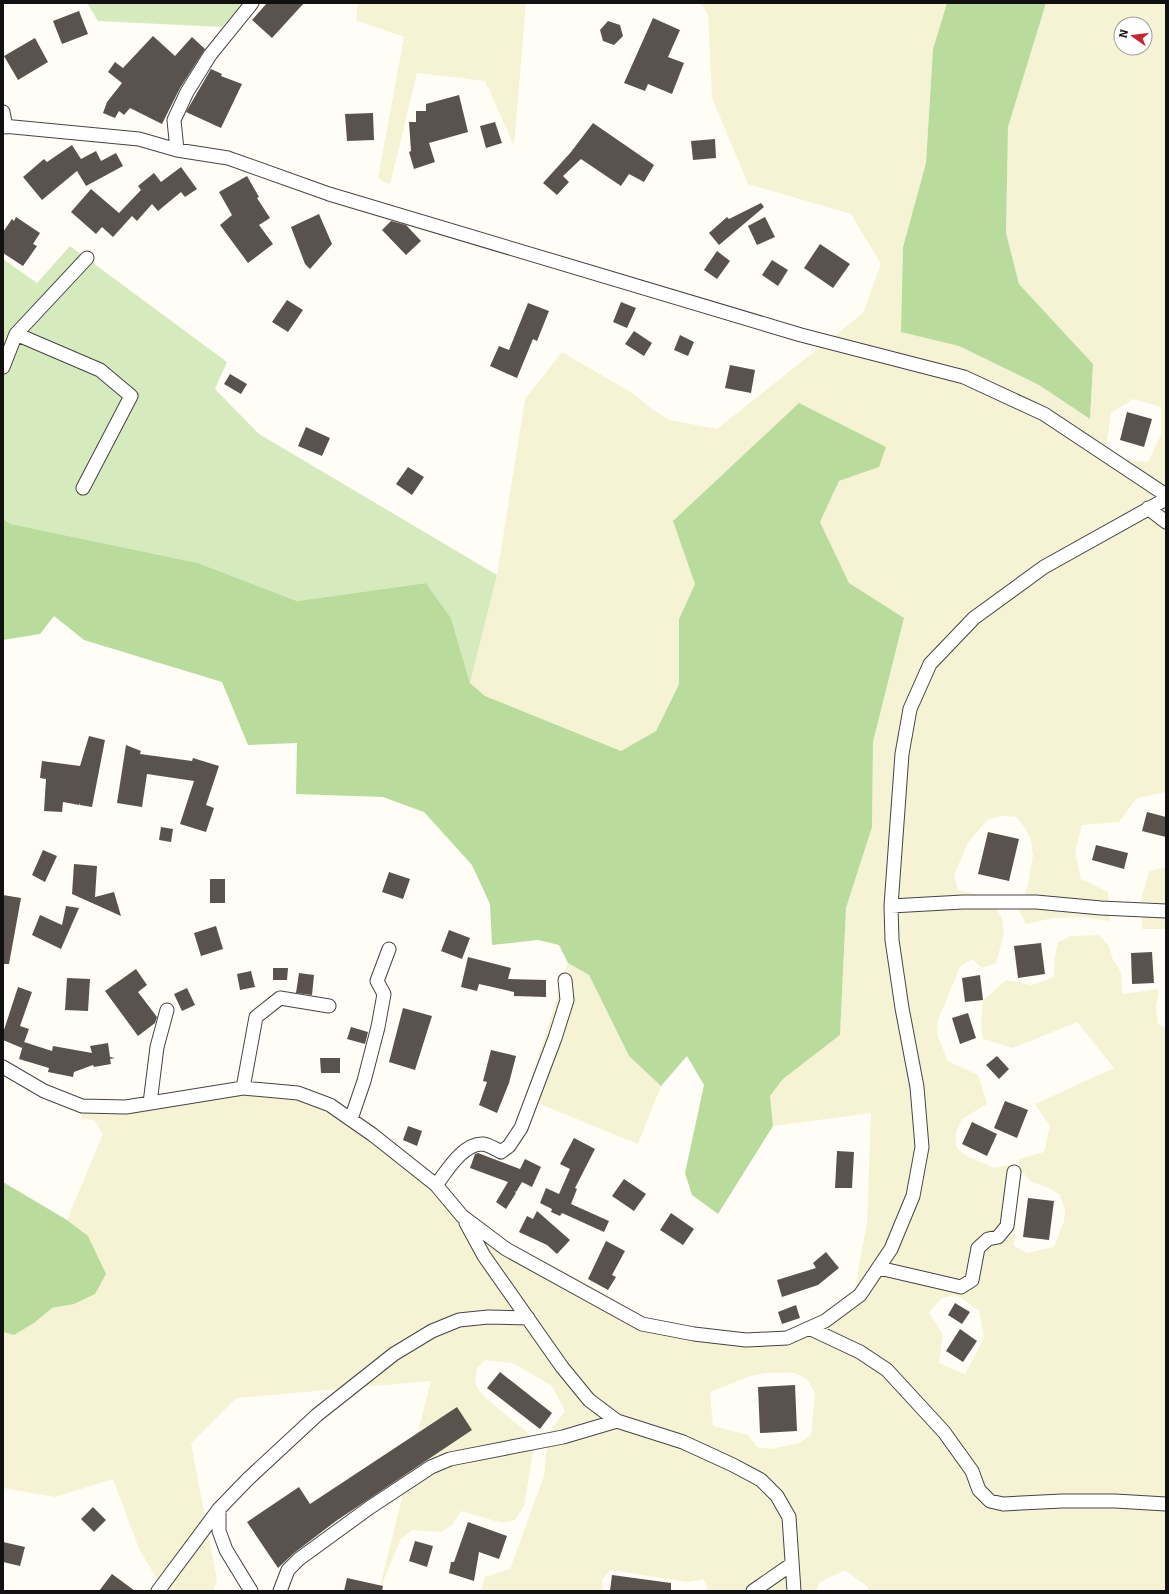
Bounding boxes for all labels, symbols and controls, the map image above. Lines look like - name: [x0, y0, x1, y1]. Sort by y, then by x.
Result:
- north arrow: [1113, 16, 1153, 56]
- text: N: [1116, 28, 1131, 39]

